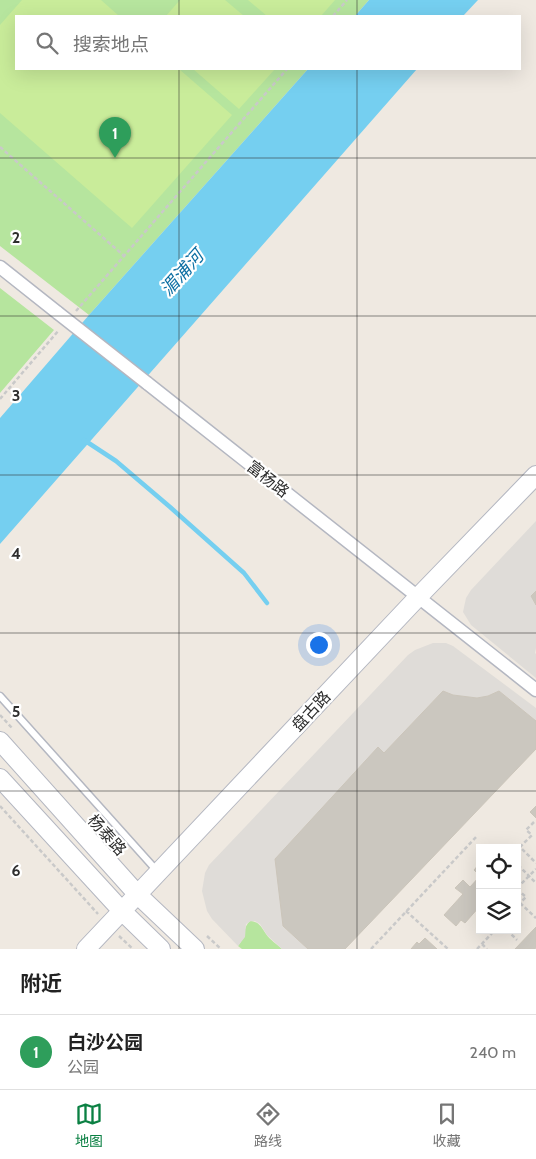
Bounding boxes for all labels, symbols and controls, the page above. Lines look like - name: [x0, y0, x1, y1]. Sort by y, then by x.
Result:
- search box: [15, 15, 521, 70]
- icon: search: [33, 29, 61, 57]
- text: 搜索地点: [73, 33, 149, 56]
- pin: 1: [99, 117, 131, 158]
- text: 2: [12, 228, 20, 247]
- water label: 湄浦河: [156, 243, 210, 300]
- text: 3: [12, 386, 20, 405]
- street label: 富杨路: [243, 457, 293, 501]
- text: 4: [11, 544, 21, 563]
- your location: [306, 632, 332, 658]
- street label: 盘古路: [288, 687, 334, 735]
- text: 5: [12, 702, 20, 721]
- street label: 杨泰路: [84, 811, 130, 859]
- map controls: [476, 844, 521, 934]
- button: locate: [476, 844, 521, 889]
- text: 6: [12, 861, 21, 880]
- button: layers: [476, 889, 521, 934]
- text: 附近: [20, 971, 62, 996]
- text: 白沙公园: [67, 1031, 143, 1054]
- text: 1: [33, 1043, 39, 1062]
- text: 240 m: [470, 1043, 516, 1062]
- text: 公园: [67, 1058, 99, 1077]
- tab: 地图: [75, 1100, 103, 1150]
- tab: 路线: [254, 1100, 282, 1150]
- tab: 收藏: [433, 1100, 461, 1150]

